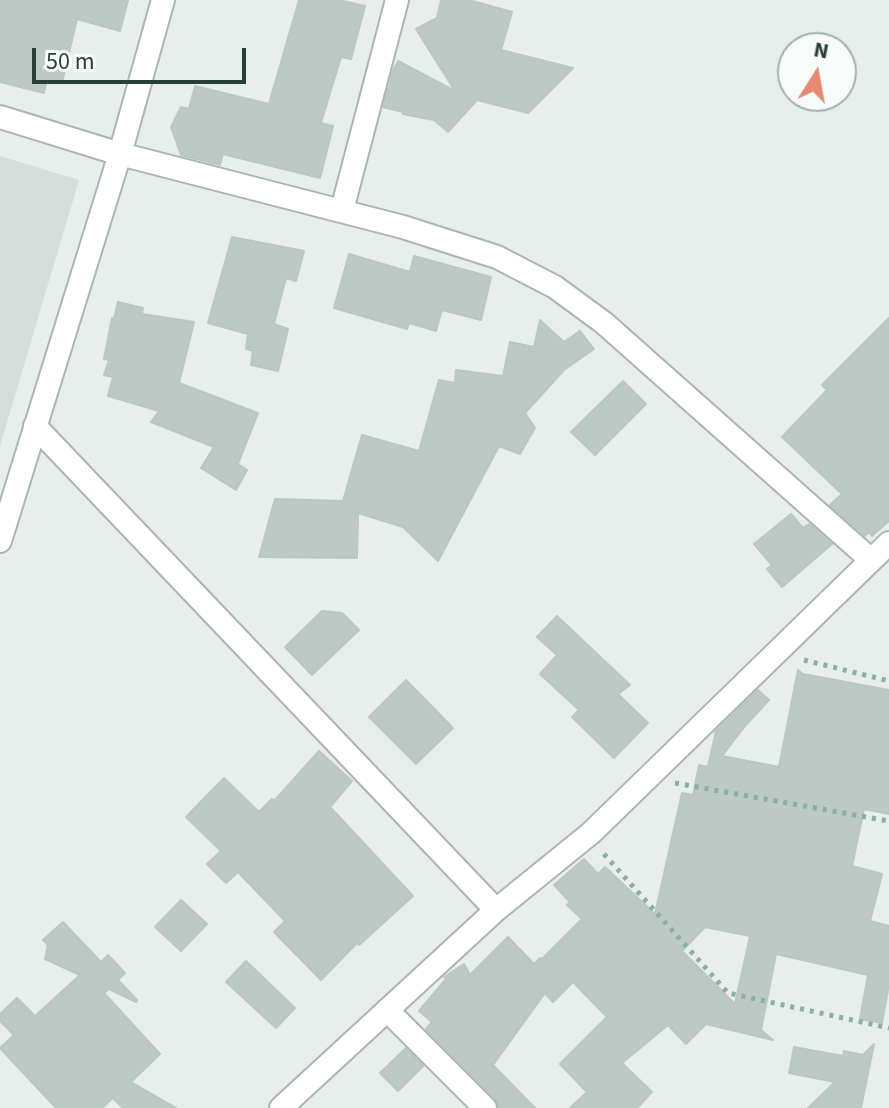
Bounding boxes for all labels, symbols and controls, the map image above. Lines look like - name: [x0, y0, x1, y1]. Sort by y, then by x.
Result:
- scale bar: [36, 32, 250, 82]
- north arrow: [777, 32, 857, 112]
- text: N: [811, 33, 831, 68]
- text: 50 m: [46, 44, 95, 79]

